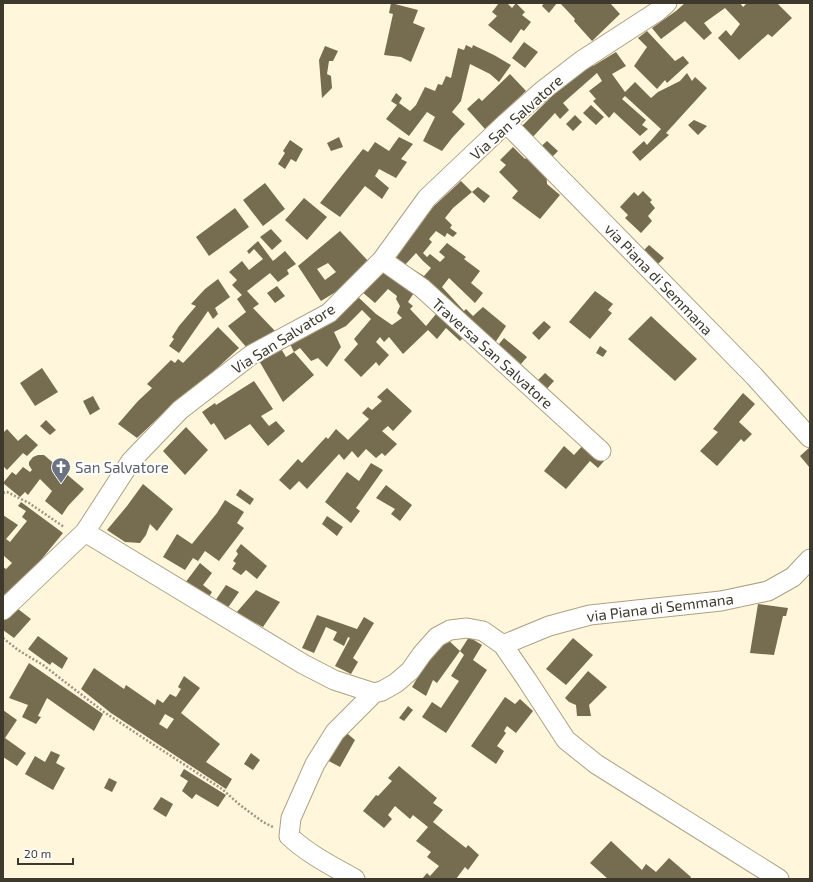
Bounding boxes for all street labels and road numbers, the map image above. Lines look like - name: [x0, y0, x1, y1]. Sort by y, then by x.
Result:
- street label: Via San Salvatore: [466, 71, 566, 163]
- street label: via Piana di Semmana: [601, 220, 717, 338]
- street label: Traversa San Salvatore: [429, 294, 557, 412]
- street label: Via San Salvatore: [228, 299, 338, 377]
- street label: via Piana di Semmana: [585, 589, 735, 625]

